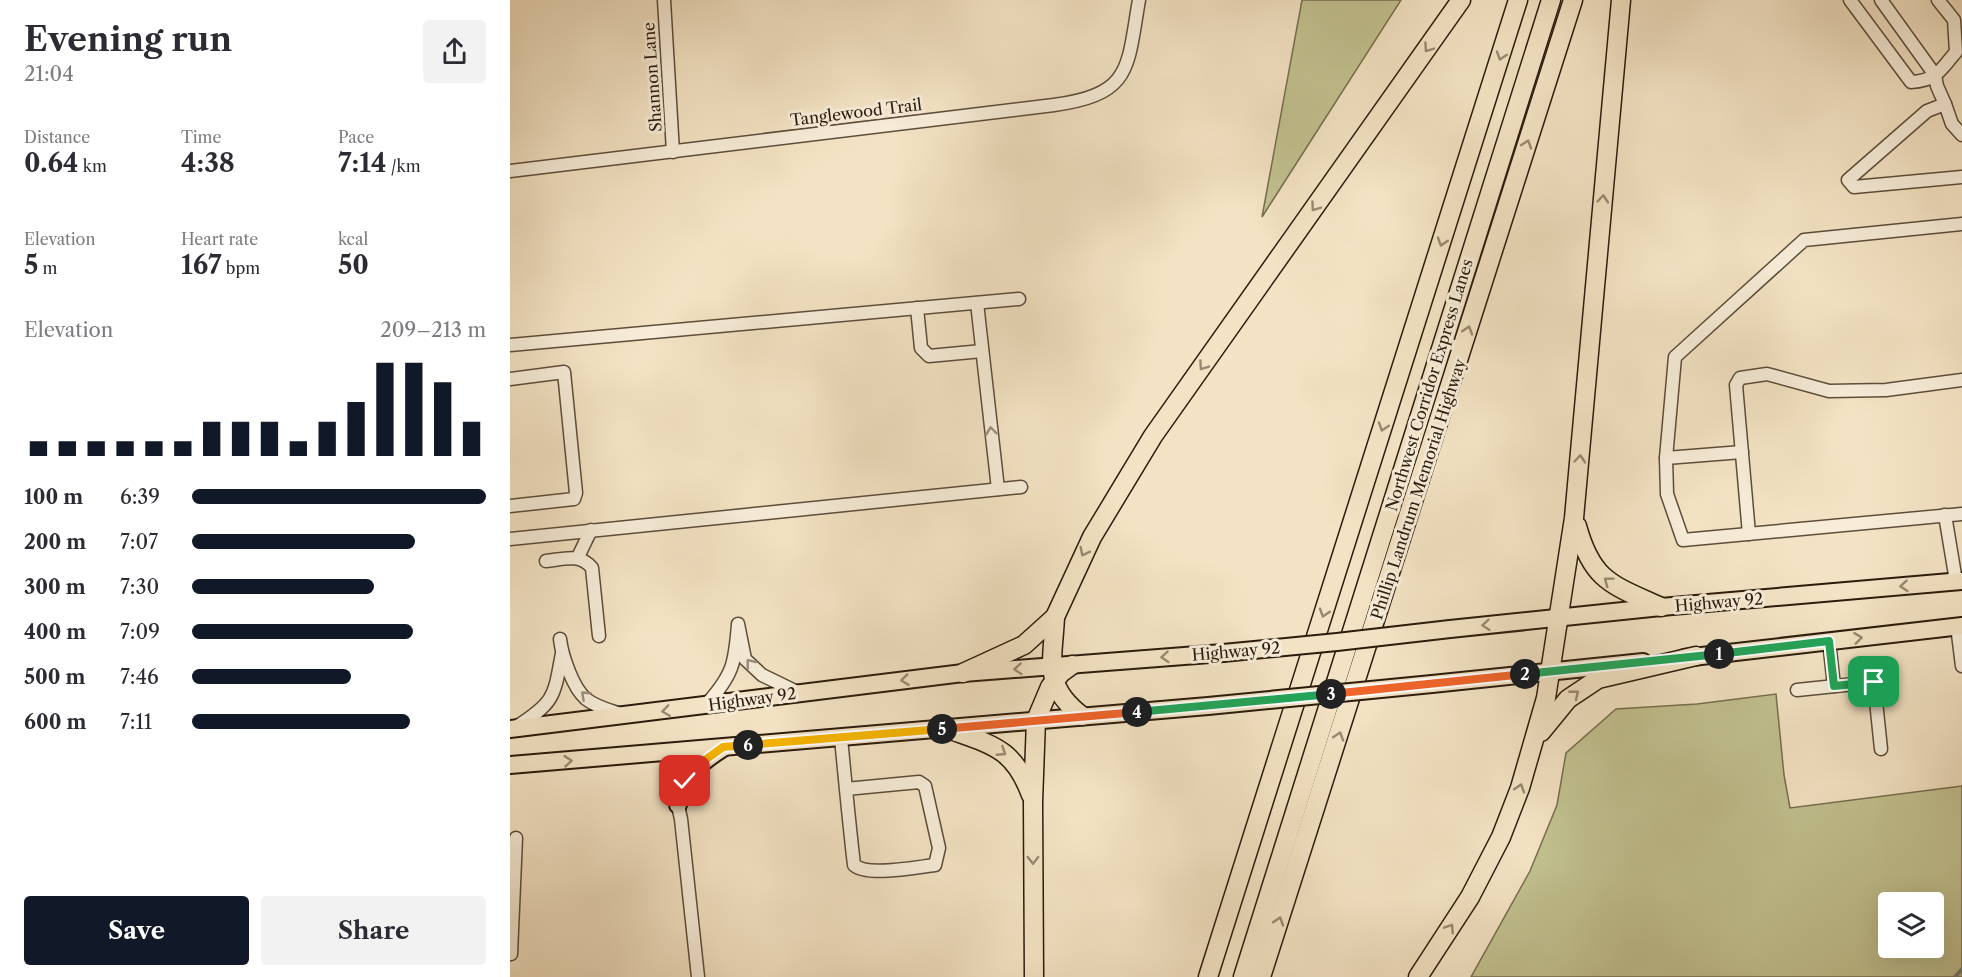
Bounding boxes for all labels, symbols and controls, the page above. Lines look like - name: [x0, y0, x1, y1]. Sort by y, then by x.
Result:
- text: Evening run: [24, 19, 232, 60]
- button: share: [423, 20, 486, 83]
- street label: Shannon Lane: [638, 21, 666, 133]
- one-way arrow: [1424, 42, 1435, 53]
- one-way arrow: [1495, 50, 1508, 61]
- text: 21:04: [24, 62, 74, 86]
- street label: Tanglewood Trail: [789, 94, 923, 130]
- text: Distance: [24, 127, 90, 147]
- text: Time: [181, 127, 221, 147]
- text: Pace: [338, 127, 374, 147]
- one-way arrow: [1520, 139, 1532, 150]
- text: 0.64: [24, 147, 78, 179]
- text: 4:38: [181, 147, 235, 179]
- text: 7:14: [338, 147, 386, 179]
- text: km: [78, 156, 107, 176]
- text: /km: [386, 156, 421, 176]
- one-way arrow: [1596, 194, 1609, 203]
- one-way arrow: [1311, 201, 1322, 212]
- text: Elevation: [24, 229, 95, 249]
- text: Heart rate: [181, 229, 258, 249]
- text: kcal: [338, 229, 368, 249]
- one-way arrow: [1436, 236, 1449, 247]
- text: 5: [24, 249, 38, 281]
- text: 167: [181, 249, 221, 281]
- text: 50: [338, 249, 369, 281]
- street label: Northwest Corridor Express Lanes: [1381, 256, 1477, 514]
- text: m: [38, 258, 58, 278]
- text: bpm: [221, 258, 260, 278]
- text: Elevation: [24, 318, 113, 342]
- text: 209–213 m: [380, 318, 486, 342]
- one-way arrow: [1461, 325, 1473, 336]
- street label: Phillip Landrum Memorial Highway: [1366, 355, 1470, 622]
- one-way arrow: [1199, 360, 1210, 371]
- one-way arrow: [1377, 421, 1390, 432]
- one-way arrow: [986, 426, 998, 435]
- one-way arrow: [1573, 455, 1586, 464]
- text: 100 m: [24, 485, 83, 509]
- text: 6:39: [120, 485, 160, 509]
- text: 200 m: [24, 530, 86, 554]
- text: 7:07: [120, 530, 158, 554]
- one-way arrow: [1080, 545, 1091, 556]
- text: 300 m: [24, 575, 86, 599]
- text: 7:30: [120, 575, 159, 599]
- one-way arrow: [1604, 577, 1615, 588]
- one-way arrow: [1899, 579, 1908, 592]
- street label: Highway 92: [1674, 588, 1764, 616]
- one-way arrow: [1318, 607, 1331, 618]
- one-way arrow: [1482, 618, 1491, 631]
- text: 400 m: [24, 620, 86, 644]
- text: 7:09: [120, 620, 160, 644]
- one-way arrow: [1854, 632, 1863, 645]
- street label: Highway 92: [1191, 637, 1281, 665]
- pin: 1: [1704, 639, 1734, 669]
- text: 1: [1715, 644, 1723, 664]
- one-way arrow: [1160, 650, 1169, 663]
- pin: [1848, 656, 1899, 707]
- one-way arrow: [747, 659, 758, 670]
- pin: 2: [1510, 659, 1540, 689]
- one-way arrow: [1013, 662, 1022, 675]
- text: 2: [1520, 664, 1530, 684]
- text: 500 m: [24, 665, 85, 689]
- text: 7:46: [120, 665, 159, 689]
- icon: arrive: [1857, 665, 1890, 698]
- one-way arrow: [901, 673, 910, 686]
- pin: 3: [1316, 679, 1346, 709]
- street label: Highway 92: [707, 683, 797, 715]
- text: 3: [1326, 684, 1336, 704]
- one-way arrow: [581, 691, 591, 702]
- one-way arrow: [1568, 691, 1579, 702]
- pin: 4: [1122, 697, 1152, 727]
- text: 4: [1132, 702, 1142, 722]
- one-way arrow: [662, 704, 671, 716]
- text: 600 m: [24, 710, 86, 734]
- text: 7:11: [120, 710, 152, 734]
- pin: 5: [927, 714, 957, 744]
- text: 5: [938, 719, 946, 739]
- pin: 6: [733, 730, 763, 760]
- one-way arrow: [1331, 731, 1344, 742]
- text: 6: [743, 735, 753, 755]
- one-way arrow: [995, 745, 1006, 756]
- one-way arrow: [564, 755, 573, 768]
- pin: [659, 755, 710, 806]
- icon: check: [668, 764, 701, 797]
- one-way arrow: [1513, 783, 1526, 794]
- one-way arrow: [1027, 856, 1039, 865]
- map controls: [1878, 892, 1944, 958]
- button: layers: [1878, 892, 1944, 958]
- button: Save: [24, 896, 249, 965]
- button: Share: [261, 896, 486, 965]
- one-way arrow: [1272, 916, 1284, 927]
- one-way arrow: [1443, 924, 1454, 935]

